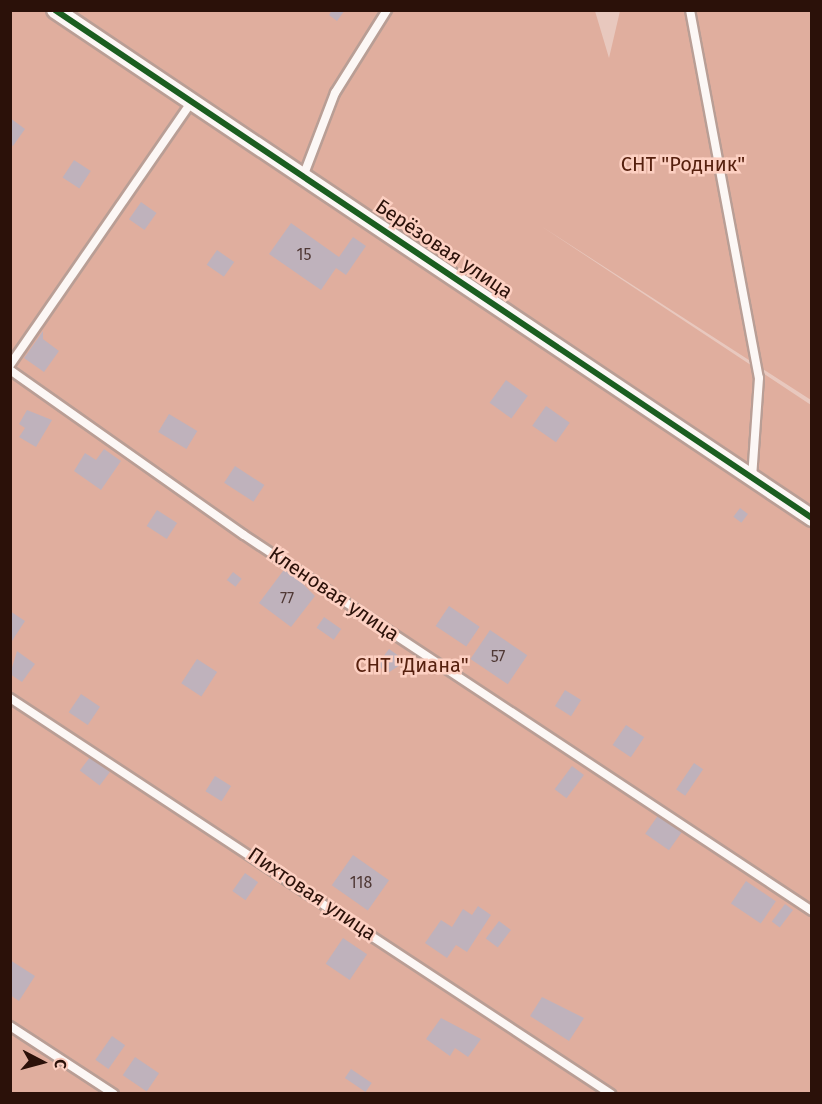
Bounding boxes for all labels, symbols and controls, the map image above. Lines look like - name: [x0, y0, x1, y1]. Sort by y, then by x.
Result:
- park label: СНТ "Родник": [621, 152, 745, 176]
- street label: Берёзовая улица: [371, 194, 517, 304]
- house number: 15: [297, 245, 311, 265]
- street label: Кленовая улица: [264, 542, 404, 646]
- house number: 77: [280, 589, 294, 609]
- house number: 57: [491, 647, 505, 667]
- park label: СНТ "Диана": [355, 653, 469, 677]
- street label: Пихтовая улица: [243, 842, 381, 946]
- house number: 118: [350, 873, 372, 893]
- north arrow: [12, 1032, 72, 1092]
- text: С: [50, 1058, 70, 1069]

